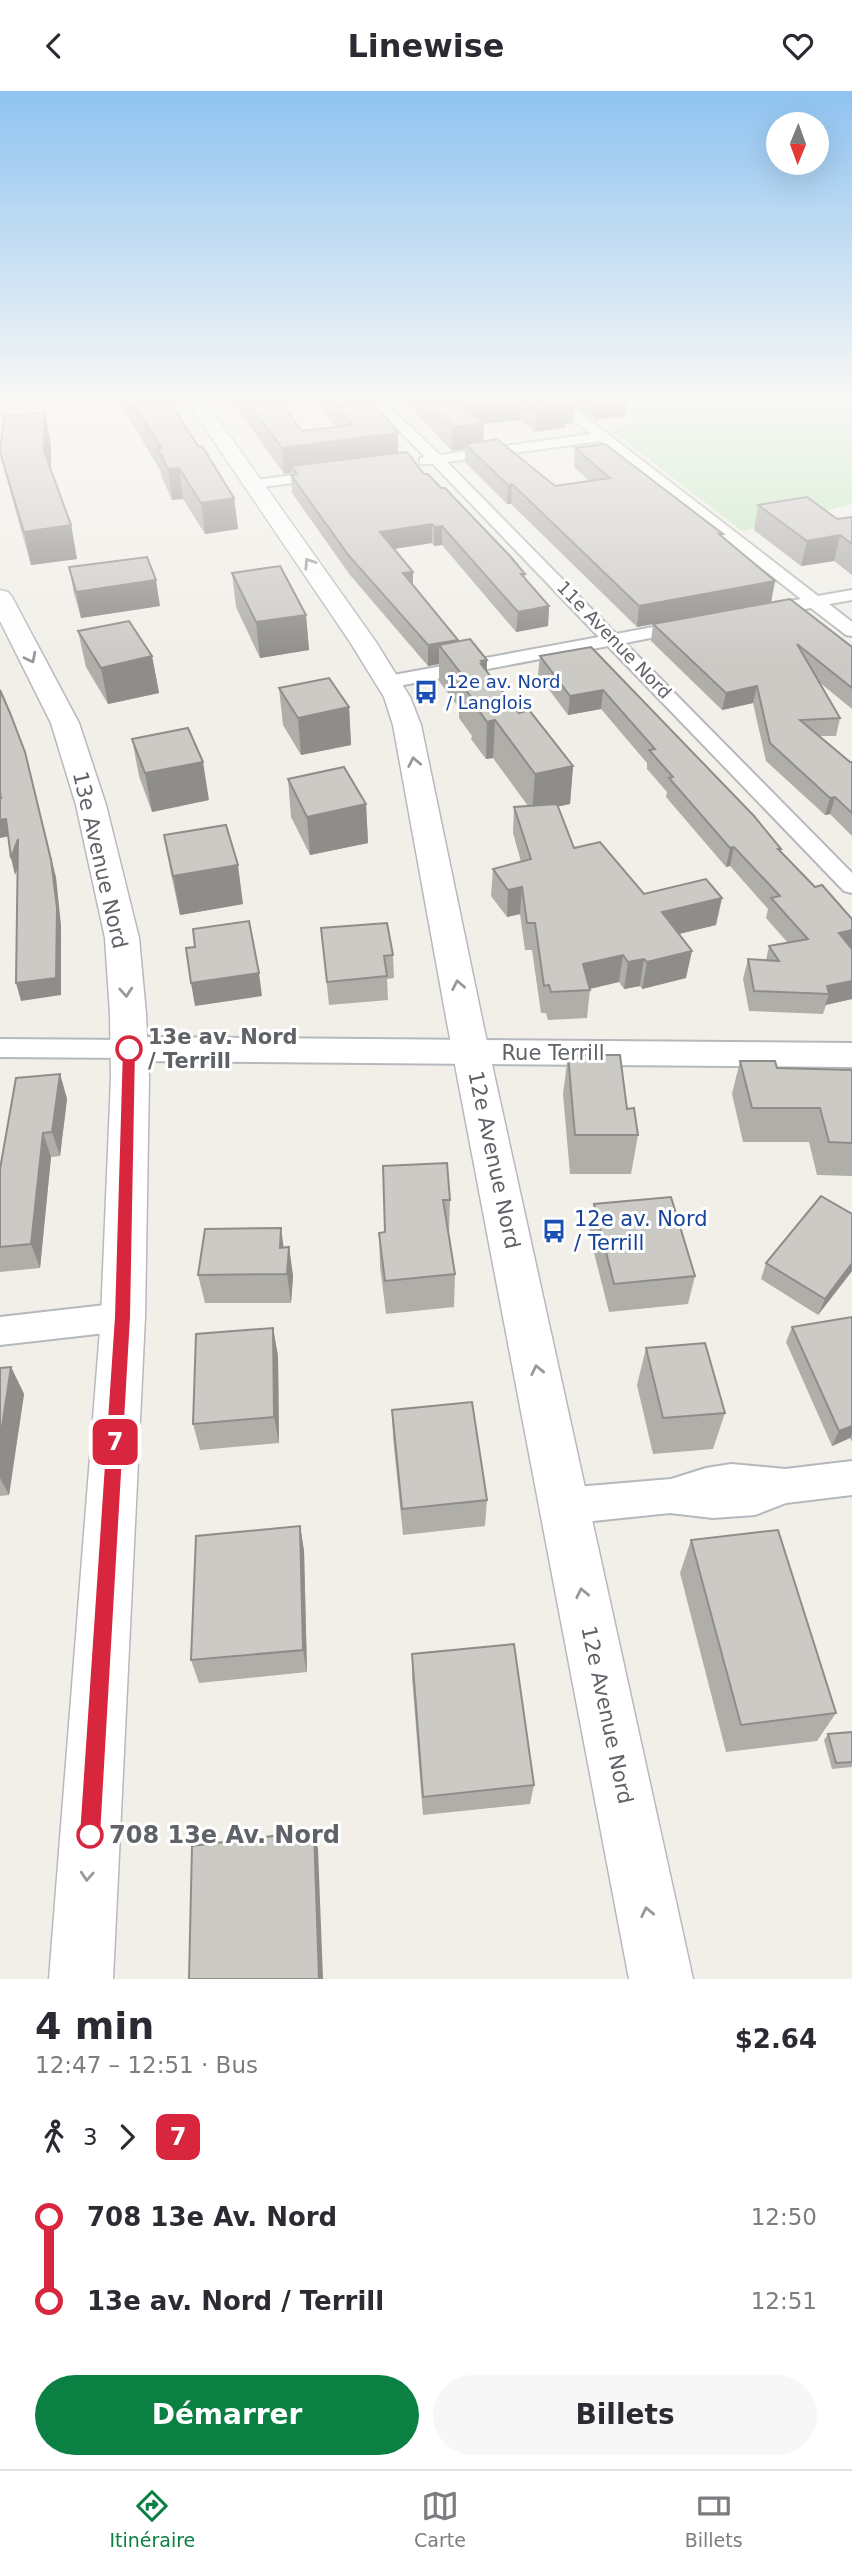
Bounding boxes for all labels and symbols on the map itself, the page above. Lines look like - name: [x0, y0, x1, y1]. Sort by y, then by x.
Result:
- north arrow: [766, 112, 830, 175]
- one-way arrow: [305, 558, 318, 571]
- street label: 11e Avenue Nord: [553, 577, 676, 703]
- one-way arrow: [23, 651, 37, 663]
- place label: 12e av. Nord / Langlois: [446, 671, 560, 713]
- bus stop icon: 12e av. Nord / Langlois: [412, 678, 440, 706]
- one-way arrow: [407, 756, 422, 768]
- street label: 13e Avenue Nord: [68, 769, 132, 951]
- one-way arrow: [451, 979, 466, 991]
- one-way arrow: [118, 987, 133, 998]
- place label: 13e av. Nord / Terrill: [148, 1025, 298, 1073]
- marker: 13e av. Nord / Terrill: [116, 1036, 142, 1062]
- street label: Rue Terrill: [501, 1041, 605, 1065]
- street label: 12e Avenue Nord: [463, 1069, 525, 1251]
- place label: 12e av. Nord / Terrill: [574, 1207, 708, 1255]
- bus stop icon: 12e av. Nord / Terrill: [540, 1217, 568, 1245]
- one-way arrow: [530, 1364, 545, 1376]
- line badge: 7: [92, 1419, 138, 1465]
- one-way arrow: [576, 1587, 591, 1599]
- street label: 12e Avenue Nord: [576, 1624, 638, 1806]
- place label: 708 13e Av. Nord: [109, 1821, 340, 1849]
- marker: 708 13e Av. Nord: [77, 1822, 103, 1848]
- one-way arrow: [80, 1871, 95, 1882]
- one-way arrow: [641, 1906, 656, 1918]

